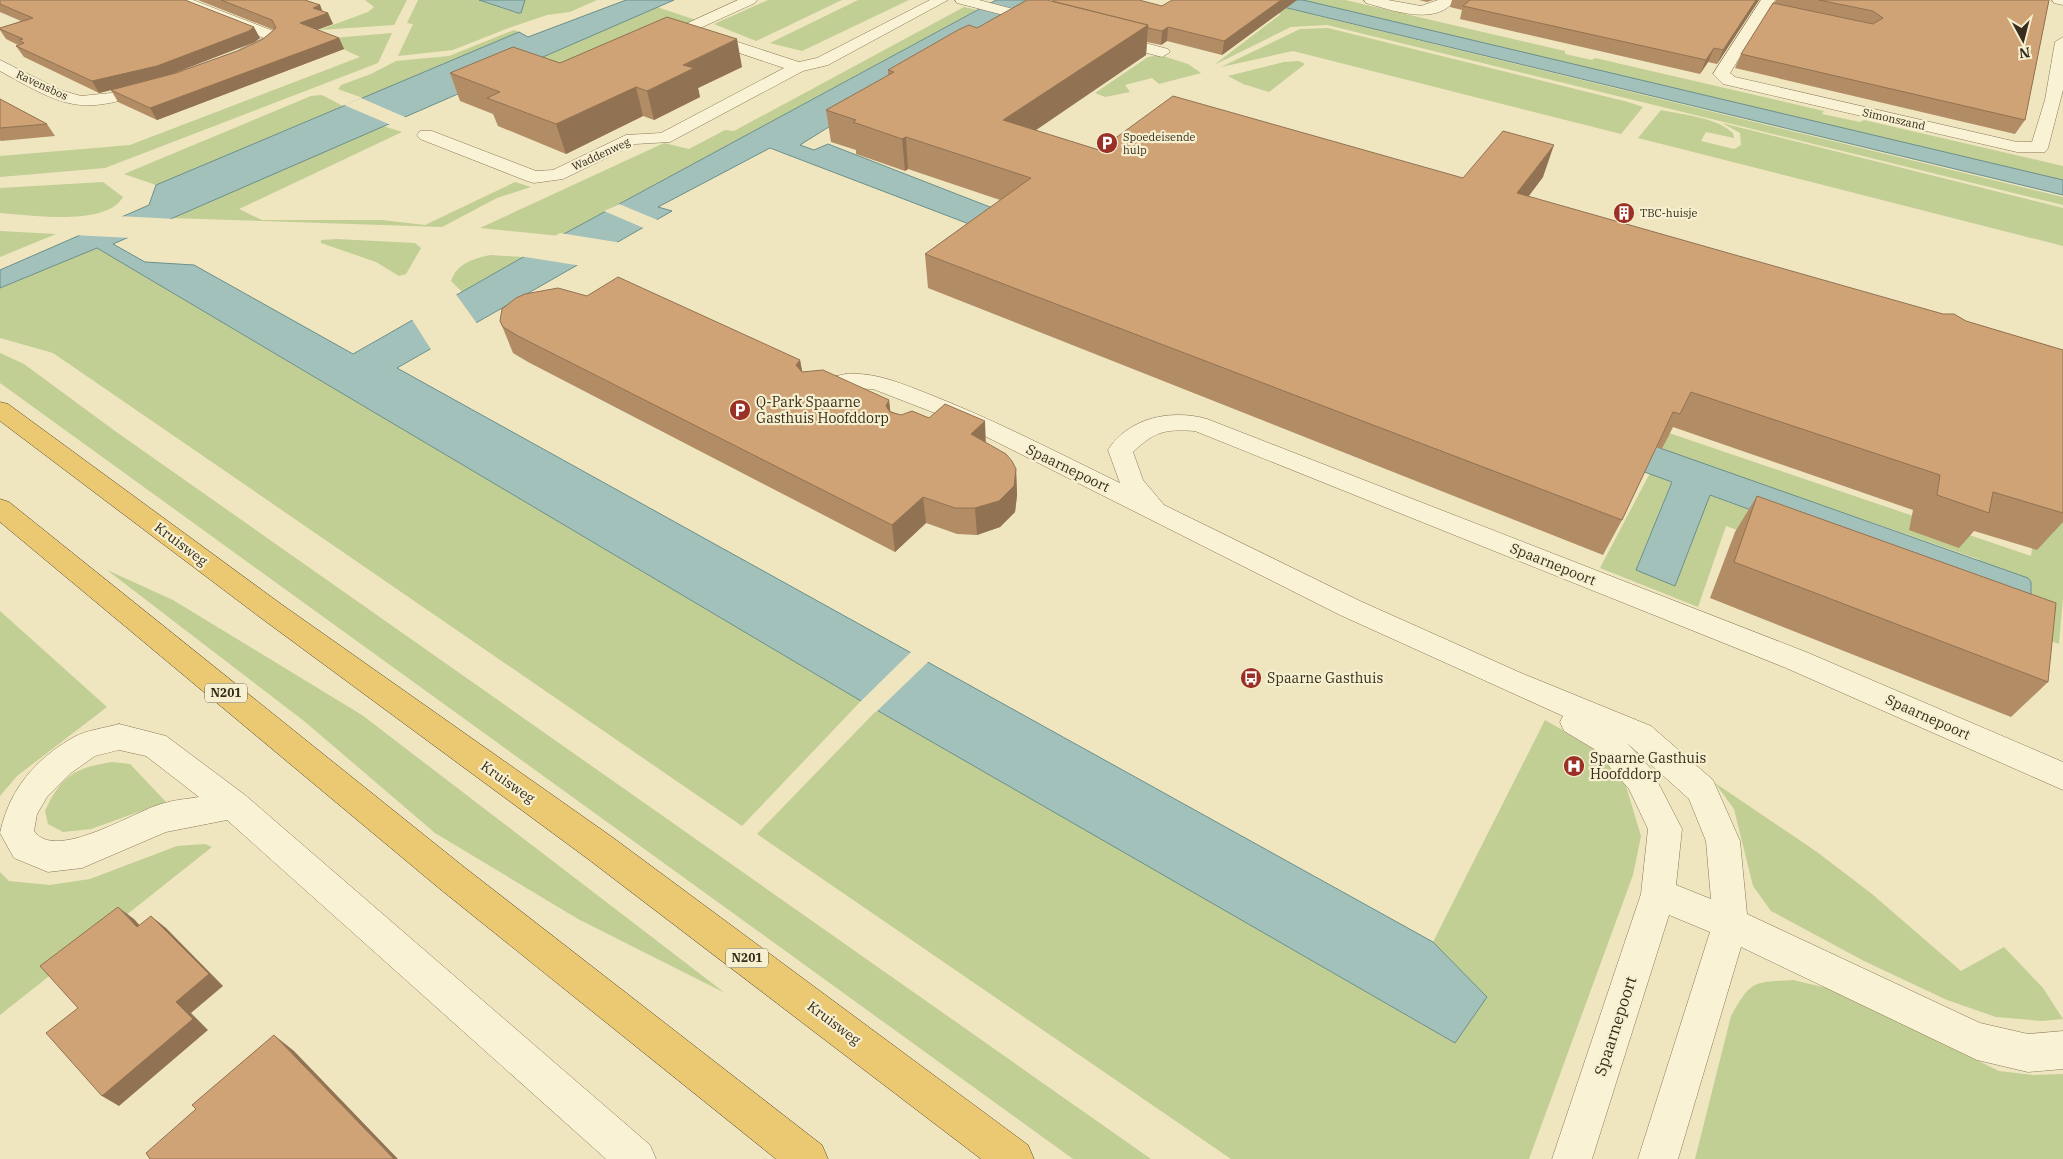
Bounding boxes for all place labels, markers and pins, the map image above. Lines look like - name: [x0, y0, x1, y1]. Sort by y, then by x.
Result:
- place label: Spoedeisende hulp: [1123, 130, 1196, 157]
- parking icon: Spoedeisende hulp: [1095, 131, 1119, 155]
- building icon: TBC-huisje: [1612, 201, 1636, 225]
- place label: TBC-huisje: [1640, 206, 1698, 220]
- place label: Q-Park Spaarne Gasthuis Hoofddorp: [756, 393, 889, 427]
- parking icon: Q-Park Spaarne Gasthuis Hoofddorp: [728, 398, 752, 422]
- bus stop icon: Spaarne Gasthuis: [1239, 666, 1263, 690]
- place label: Spaarne Gasthuis: [1267, 669, 1383, 687]
- place label: Spaarne Gasthuis Hoofddorp: [1590, 749, 1706, 783]
- hospital icon: Spaarne Gasthuis Hoofddorp: [1562, 754, 1586, 778]

